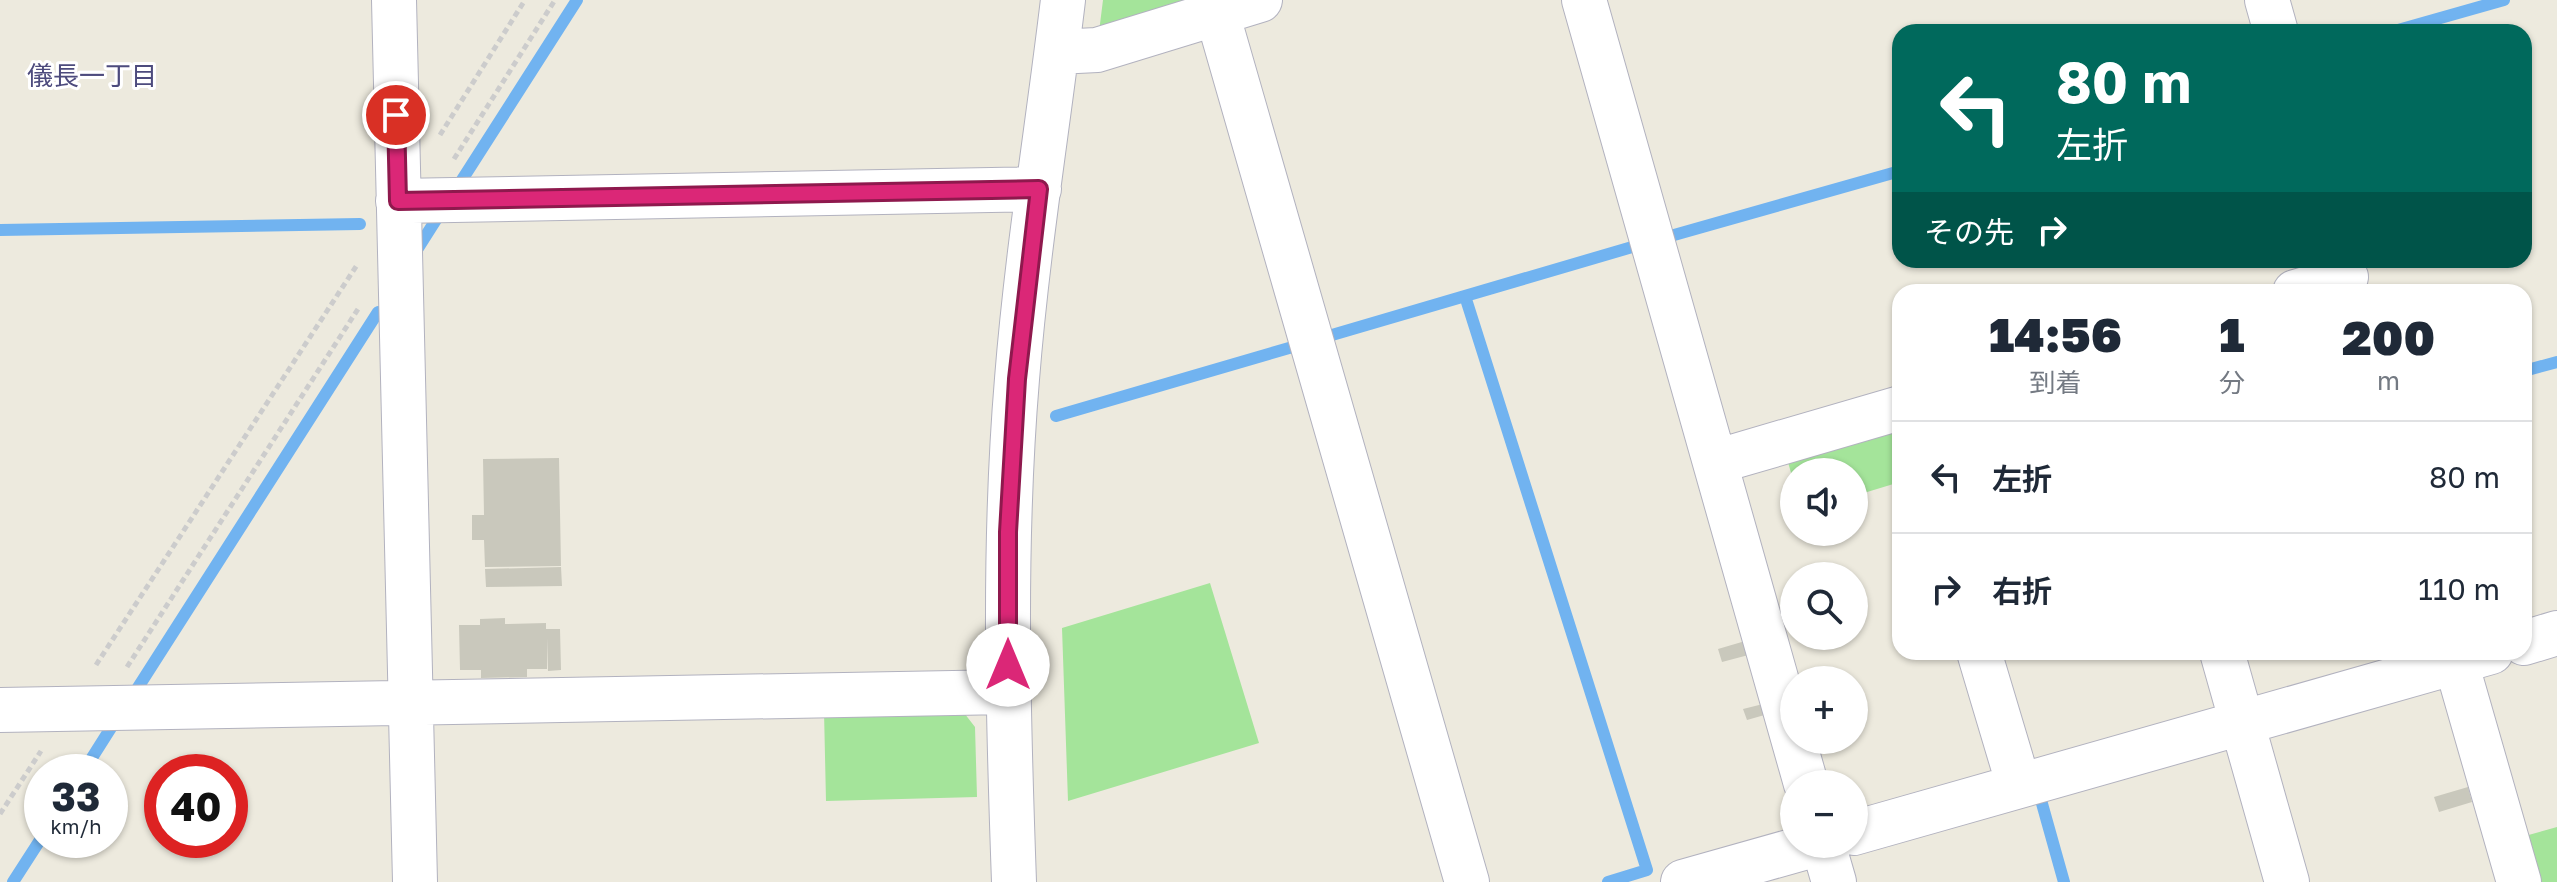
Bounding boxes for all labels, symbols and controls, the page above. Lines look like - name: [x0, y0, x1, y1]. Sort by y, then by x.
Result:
- text: 80 m: [2056, 48, 2191, 115]
- icon: left: [1924, 56, 2028, 160]
- district label: 儀長一丁目: [27, 60, 157, 91]
- pin: [362, 81, 430, 149]
- icon: arrive: [374, 93, 418, 137]
- text: 左折: [2056, 123, 2128, 166]
- icon: right: [2030, 208, 2074, 252]
- text: その先: [1924, 214, 2014, 250]
- text: 14:56: [1989, 305, 2122, 363]
- text: 1: [2219, 305, 2245, 363]
- text: 200: [2342, 308, 2435, 366]
- text: m: [2377, 365, 2400, 396]
- text: 到着: [2029, 367, 2082, 398]
- text: 分: [2219, 367, 2245, 398]
- icon: left: [1924, 455, 1968, 499]
- map controls: [1780, 458, 1868, 858]
- button: sound: [1780, 458, 1868, 546]
- text: 80 m: [2429, 459, 2500, 495]
- text: 左折: [1992, 461, 2052, 497]
- button: search: [1780, 562, 1868, 650]
- icon: right: [1924, 567, 1968, 611]
- text: 110 m: [2418, 571, 2500, 607]
- text: 右折: [1992, 573, 2052, 609]
- position arrow: [966, 623, 1050, 707]
- button: +: [1780, 666, 1868, 754]
- speed limit sign: 40: [144, 754, 248, 858]
- button: −: [1780, 770, 1868, 858]
- text: 33: [52, 772, 100, 820]
- text: km/h: [51, 814, 101, 838]

